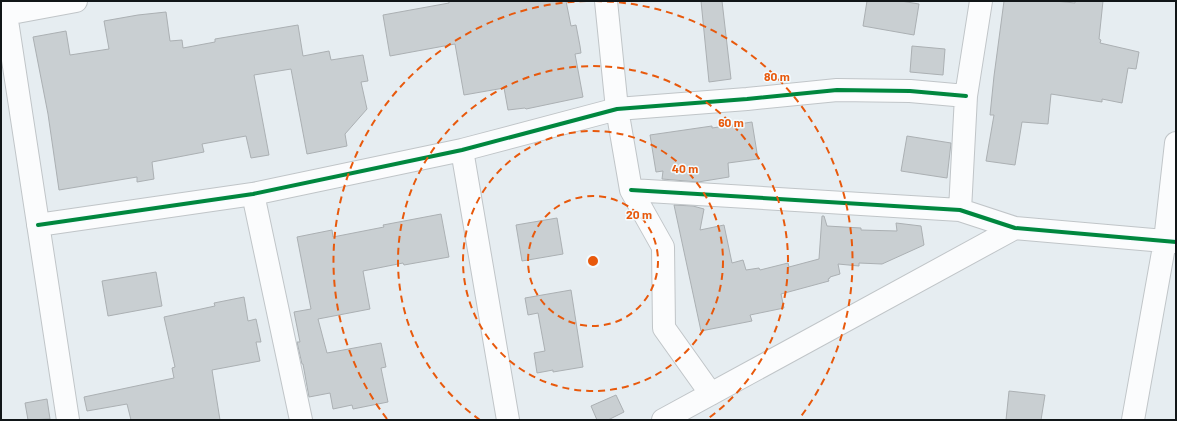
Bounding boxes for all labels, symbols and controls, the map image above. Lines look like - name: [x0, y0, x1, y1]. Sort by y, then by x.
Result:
- text: 80 m: [764, 69, 790, 83]
- text: 60 m: [718, 115, 744, 129]
- text: 40 m: [672, 161, 698, 175]
- text: 20 m: [626, 207, 652, 221]
- centre of rings: [586, 254, 600, 268]

